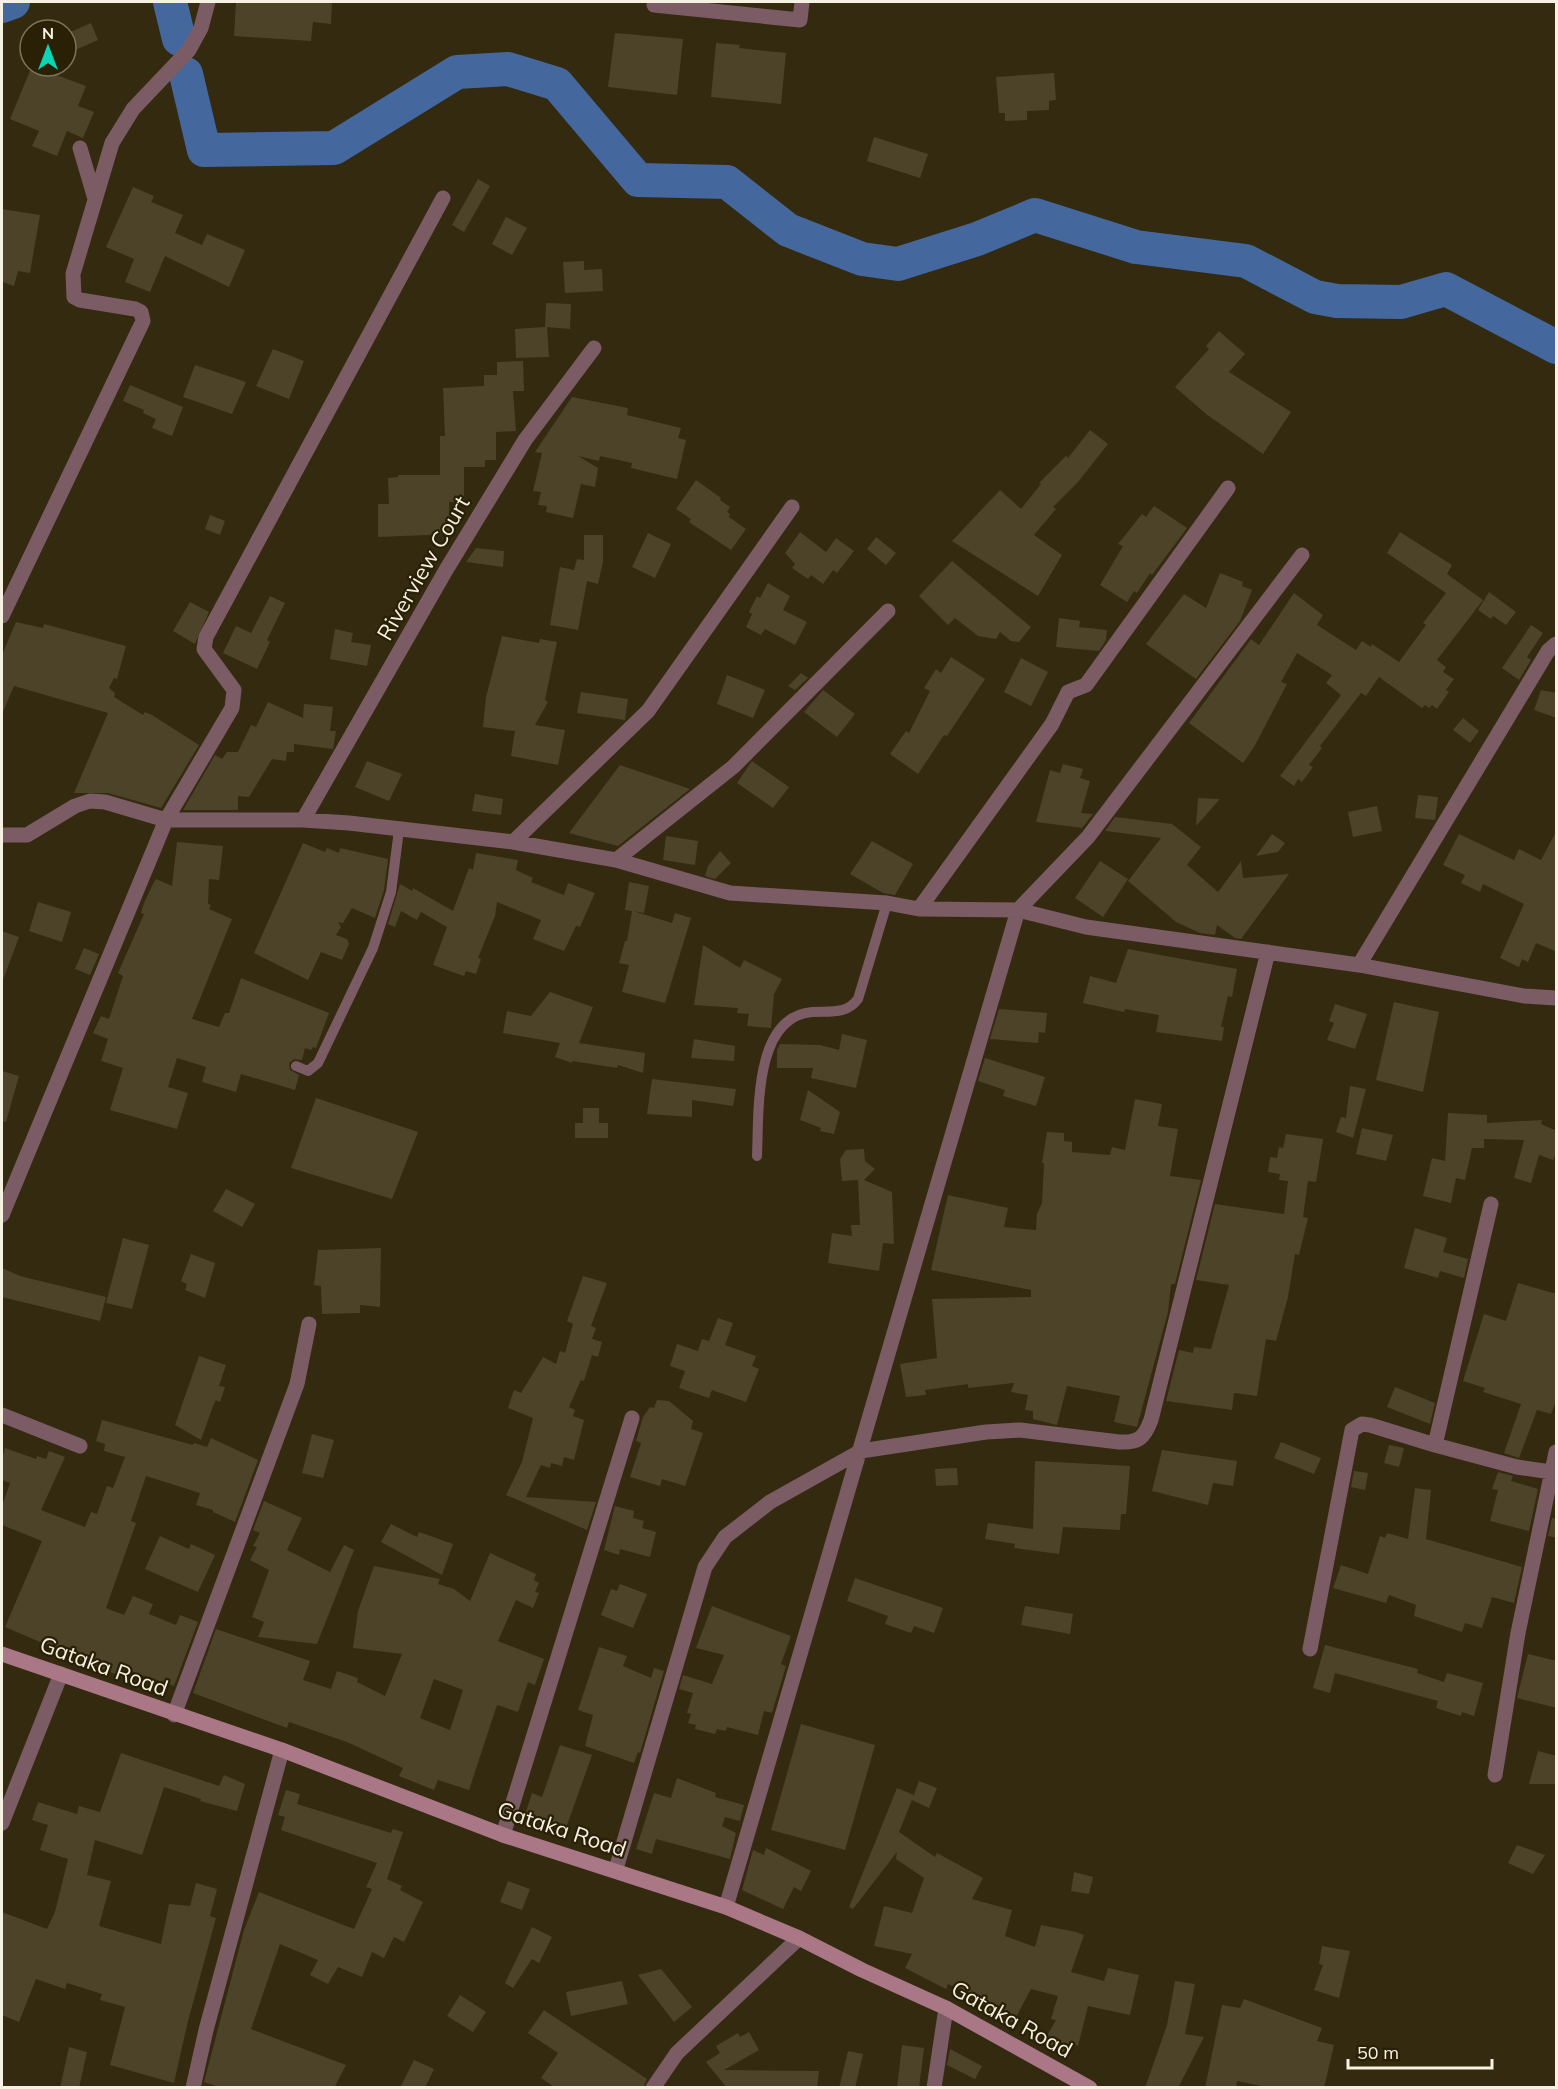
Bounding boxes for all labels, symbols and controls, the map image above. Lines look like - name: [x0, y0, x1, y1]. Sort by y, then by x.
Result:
- north arrow: [18, 18, 78, 78]
- text: N: [42, 23, 54, 43]
- street label: Riverview Court: [370, 491, 476, 645]
- street label: Gataka Road: [36, 1630, 172, 1702]
- street label: Gataka Road: [494, 1795, 630, 1863]
- street label: Gataka Road: [946, 1974, 1078, 2064]
- scale bar: [1348, 2032, 1492, 2070]
- text: 50 m: [1357, 2041, 1399, 2064]

